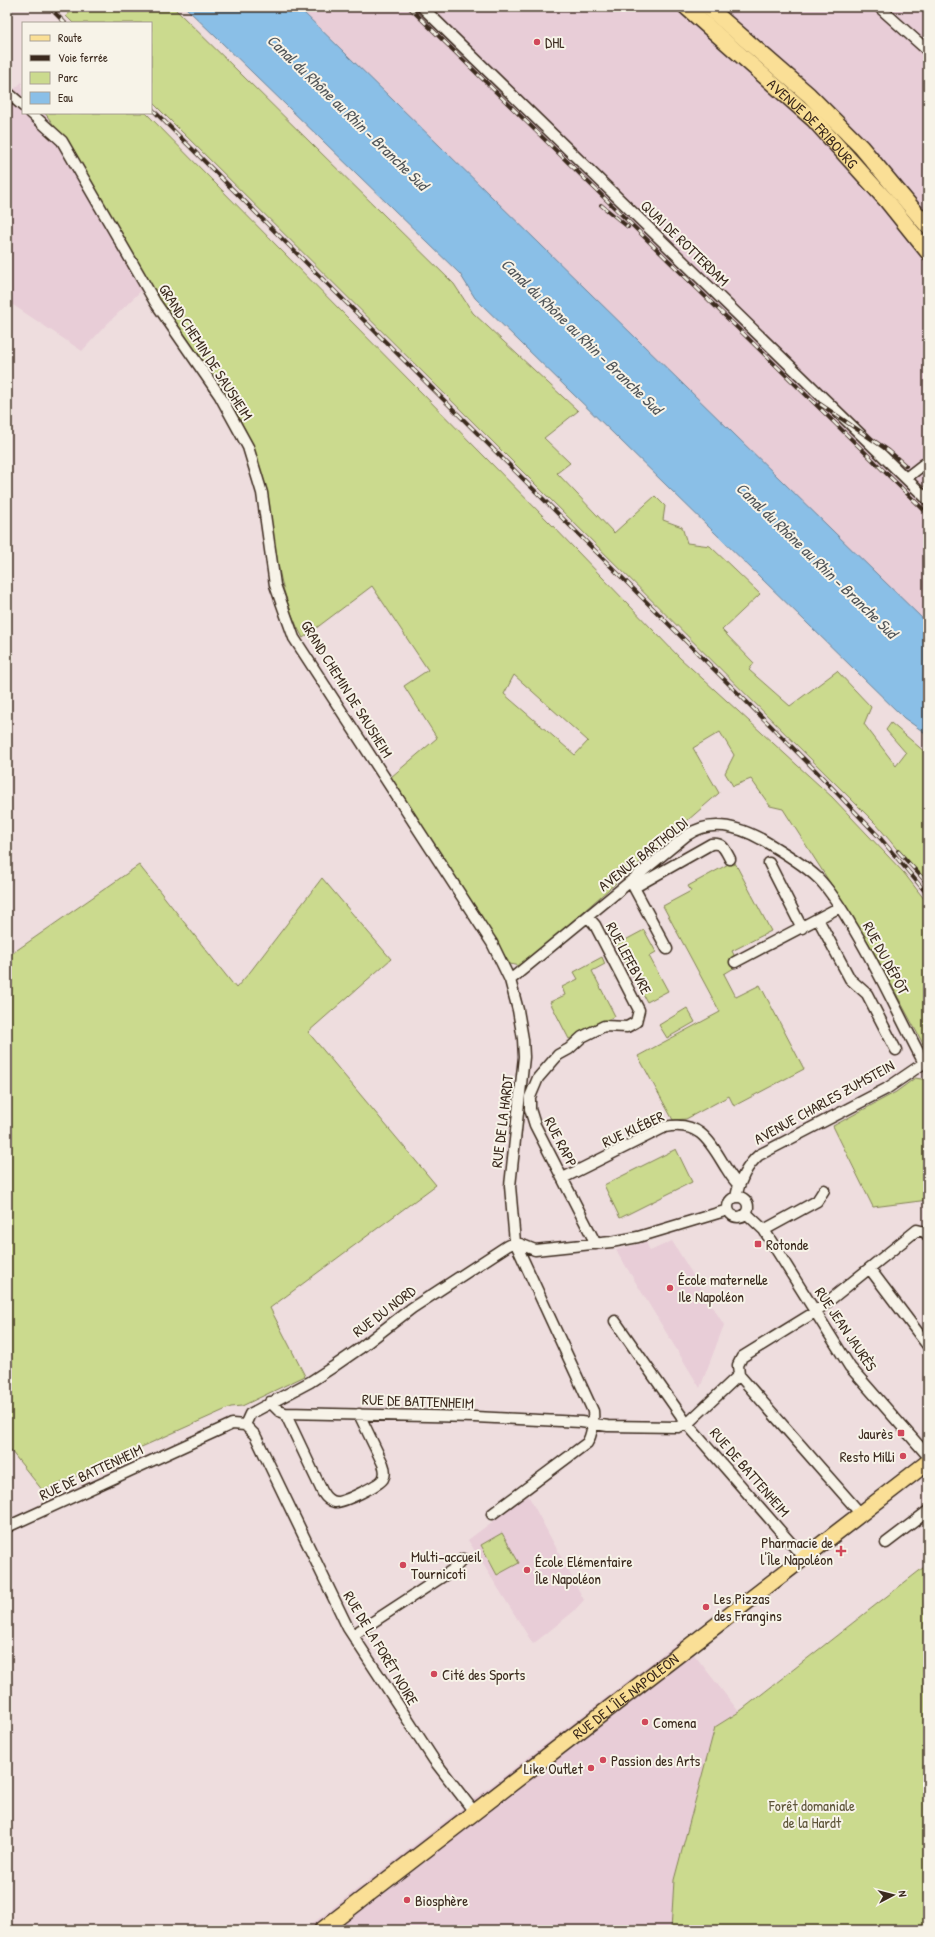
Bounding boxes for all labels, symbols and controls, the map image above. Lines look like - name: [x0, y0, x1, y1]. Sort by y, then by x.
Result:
- legend: [22, 22, 152, 114]
- text: Route: [58, 29, 82, 46]
- water label: Canal du Rhône au Rhin - Branche Sud: [263, 29, 435, 197]
- place label: DHL: [545, 32, 565, 53]
- marker: DHL: [532, 37, 542, 47]
- text: Voie ferrée: [58, 49, 108, 66]
- text: Parc: [58, 69, 78, 86]
- street label: AVENUE DE FRIBOURG: [763, 73, 863, 173]
- text: Eau: [58, 89, 73, 106]
- street label: QUAI DE ROTTERDAM: [636, 195, 734, 291]
- water label: Canal du Rhône au Rhin - Branche Sud: [497, 253, 669, 421]
- street label: GRAND CHEMIN DE SAUSHEIM: [154, 280, 258, 424]
- water label: Canal du Rhône au Rhin - Branche Sud: [732, 477, 904, 645]
- street label: GRAND CHEMIN DE SAUSHEIM: [296, 616, 398, 762]
- street label: AVENUE BARTHOLDI: [594, 812, 692, 896]
- street label: RUE LEFEBVRE: [601, 918, 657, 998]
- street label: RUE DU DÉPÔT: [858, 918, 915, 999]
- street label: AVENUE CHARLES ZUMSTEIN: [750, 1055, 898, 1149]
- street label: RUE DE LA HARDT: [486, 1072, 518, 1169]
- street label: RUE KLÉBER: [599, 1105, 668, 1153]
- street label: RUE RAPP: [539, 1113, 583, 1171]
- place label: Rotonde: [766, 1234, 809, 1255]
- marker: Rotonde: [753, 1239, 763, 1249]
- place label: École maternelle Ile Napoléon: [678, 1269, 768, 1307]
- street label: RUE DU NORD: [348, 1280, 421, 1342]
- marker: École maternelle Ile Napoléon: [665, 1283, 675, 1293]
- street label: RUE JEAN JAURÈS: [810, 1283, 882, 1375]
- street label: RUE DE BATTENHEIM: [362, 1389, 474, 1413]
- street label: RUE DE BATTENHEIM: [705, 1423, 795, 1521]
- place label: Jaurès: [858, 1423, 893, 1444]
- marker: Jaurès: [896, 1428, 906, 1438]
- street label: RUE DE BATTENHEIM: [36, 1439, 146, 1505]
- place label: Resto Milli: [840, 1446, 895, 1467]
- marker: Resto Milli: [898, 1451, 908, 1461]
- place label: Pharmacie de l'Île Napoléon: [761, 1532, 833, 1570]
- place label: Multi-accueil Tournicoti: [411, 1546, 481, 1584]
- marker: Pharmacie de l'Île Napoléon: [836, 1546, 846, 1556]
- place label: École Elémentaire Île Napoléon: [534, 1551, 633, 1589]
- marker: Multi-accueil Tournicoti: [398, 1560, 408, 1570]
- marker: École Elémentaire Île Napoléon: [522, 1565, 532, 1575]
- street label: RUE DE LA FORÊT NOIRE: [339, 1587, 424, 1709]
- place label: Les Pizzas des Frangins: [714, 1588, 782, 1626]
- marker: Les Pizzas des Frangins: [701, 1602, 711, 1612]
- street label: RUE DE L'ÎLE NAPOLÉON: [568, 1648, 683, 1744]
- place label: Cité des Sports: [442, 1664, 525, 1685]
- marker: Cité des Sports: [429, 1669, 439, 1679]
- place label: Comena: [653, 1712, 696, 1733]
- marker: Comena: [640, 1717, 650, 1727]
- place label: Passion des Arts: [611, 1750, 701, 1771]
- marker: Passion des Arts: [598, 1755, 608, 1765]
- place label: Like Outlet: [524, 1758, 584, 1779]
- marker: Like Outlet: [586, 1763, 596, 1773]
- park label: Forêt domaniale de la Hardt: [768, 1795, 855, 1833]
- north arrow: [873, 1875, 913, 1915]
- place label: Biosphère: [415, 1890, 468, 1911]
- text: N: [896, 1890, 910, 1898]
- marker: Biosphère: [402, 1895, 412, 1905]

